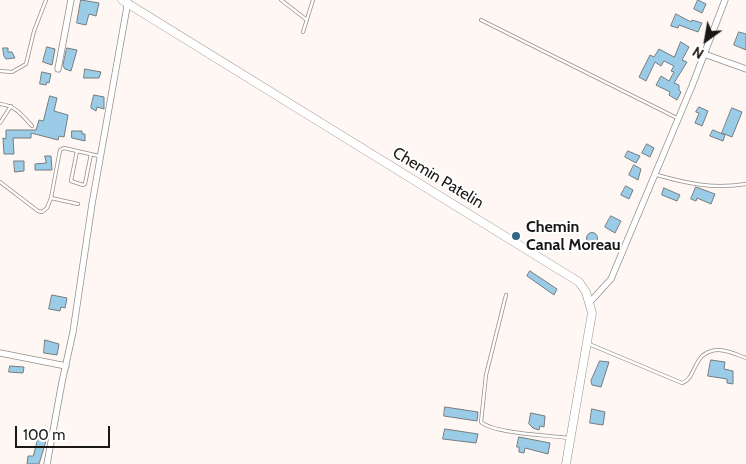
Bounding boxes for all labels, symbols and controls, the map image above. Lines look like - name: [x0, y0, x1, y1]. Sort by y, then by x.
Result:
- north arrow: [681, 15, 731, 65]
- text: N: [689, 42, 707, 63]
- street label: Chemin Patelin: [389, 143, 487, 213]
- place label: Chemin Canal Moreau: [526, 217, 621, 255]
- marker: Chemin Canal Moreau: [510, 230, 522, 242]
- scale bar: [18, 416, 112, 448]
- text: 100 m: [23, 426, 65, 444]

